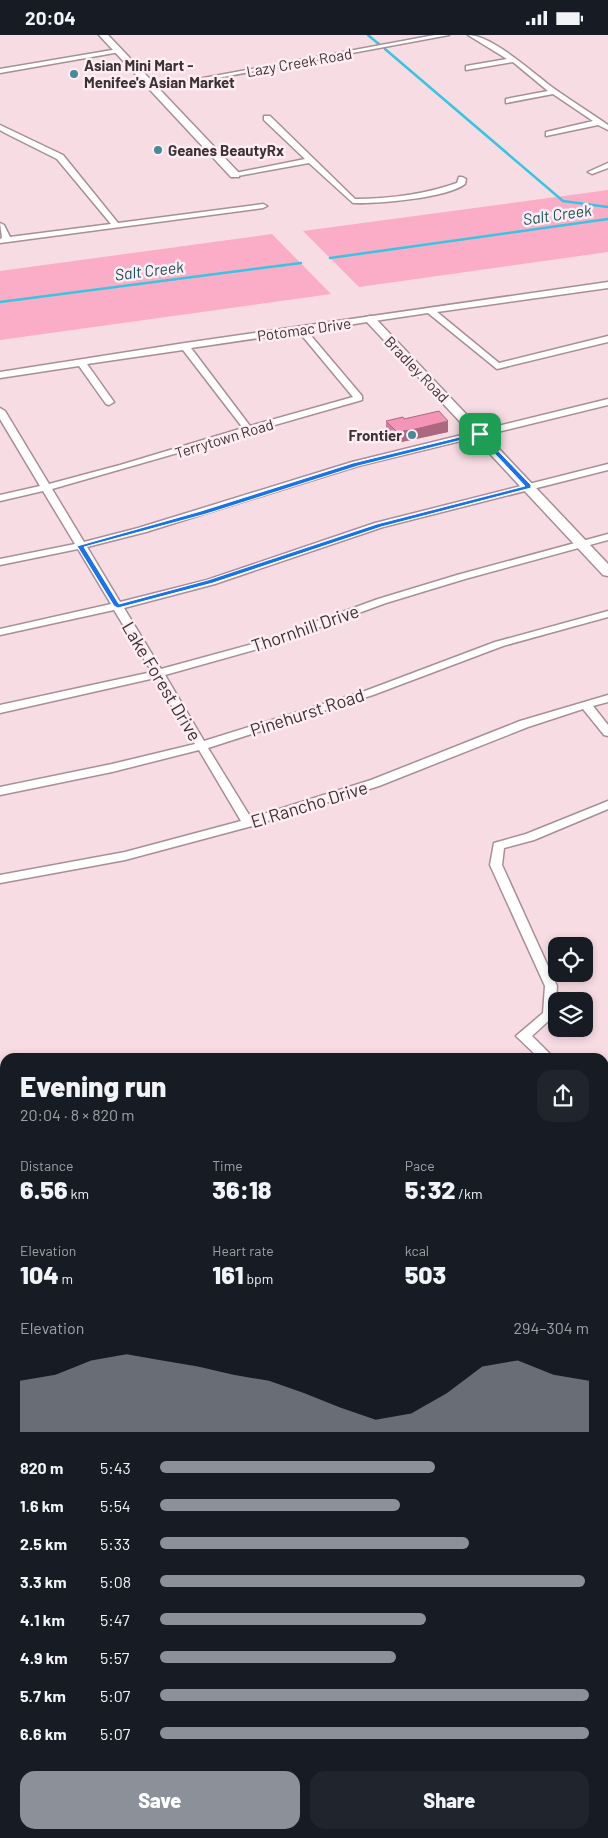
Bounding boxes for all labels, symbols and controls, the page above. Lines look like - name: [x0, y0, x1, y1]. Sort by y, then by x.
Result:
- text: 20:04: [25, 6, 76, 29]
- street label: Lazy Creek Road: [245, 44, 353, 80]
- place label: Asian Mini Mart - Menifee's Asian Market: [84, 56, 235, 91]
- marker: Asian Mini Mart - Menifee's Asian Market: [68, 68, 80, 80]
- place label: Geanes BeautyRx: [168, 141, 284, 159]
- marker: Geanes BeautyRx: [152, 144, 164, 156]
- water label: Salt Creek: [521, 200, 593, 228]
- water label: Salt Creek: [114, 256, 185, 284]
- street label: Potomac Drive: [256, 314, 352, 344]
- street label: Bradley Road: [381, 332, 453, 406]
- pin: [459, 413, 501, 455]
- street label: Terrytown Road: [173, 414, 275, 462]
- icon: arrive: [466, 420, 494, 448]
- place label: Frontier: [348, 426, 402, 444]
- marker: Frontier: [406, 429, 418, 441]
- street label: Thornhill Drive: [248, 599, 362, 657]
- street label: Lake Forest Drive: [118, 617, 206, 745]
- street label: Pinehurst Road: [247, 683, 367, 741]
- street label: El Rancho Drive: [248, 776, 370, 832]
- map controls: [548, 937, 593, 1037]
- button: locate: [548, 937, 593, 982]
- button: layers: [548, 992, 593, 1037]
- text: Evening run: [20, 1069, 166, 1103]
- button: share: [537, 1070, 589, 1122]
- text: 20:04 · 8 × 820 m: [20, 1105, 135, 1124]
- text: Distance: [20, 1157, 73, 1174]
- text: Time: [212, 1157, 243, 1174]
- text: Pace: [405, 1157, 435, 1174]
- text: 6.56: [20, 1174, 68, 1204]
- text: 36:18: [212, 1174, 272, 1204]
- text: 5:32: [405, 1174, 456, 1204]
- text: km: [68, 1185, 89, 1202]
- text: /km: [456, 1185, 483, 1202]
- text: Elevation: [20, 1242, 76, 1259]
- text: Heart rate: [212, 1242, 274, 1259]
- text: kcal: [405, 1242, 429, 1259]
- text: 104: [20, 1259, 59, 1289]
- text: 161: [212, 1259, 244, 1289]
- text: 503: [405, 1259, 446, 1289]
- text: m: [59, 1270, 73, 1287]
- text: bpm: [244, 1270, 273, 1287]
- text: Elevation: [20, 1318, 84, 1337]
- text: 294–304 m: [514, 1318, 589, 1337]
- text: 820 m: [20, 1458, 63, 1477]
- text: 5:43: [100, 1458, 131, 1477]
- text: 1.6 km: [20, 1496, 64, 1515]
- text: 5:54: [100, 1496, 131, 1515]
- text: 2.5 km: [20, 1534, 67, 1553]
- text: 5:33: [100, 1534, 130, 1553]
- text: 3.3 km: [20, 1572, 67, 1591]
- text: 5:08: [100, 1572, 131, 1591]
- text: 4.1 km: [20, 1610, 65, 1629]
- text: 5:47: [100, 1610, 130, 1629]
- text: 4.9 km: [20, 1648, 68, 1667]
- text: 5:57: [100, 1648, 129, 1667]
- text: 5.7 km: [20, 1686, 66, 1705]
- text: 5:07: [100, 1686, 130, 1705]
- text: 6.6 km: [20, 1724, 67, 1743]
- text: 5:07: [100, 1724, 130, 1743]
- button: Save: [20, 1771, 300, 1829]
- button: Share: [310, 1771, 589, 1829]

